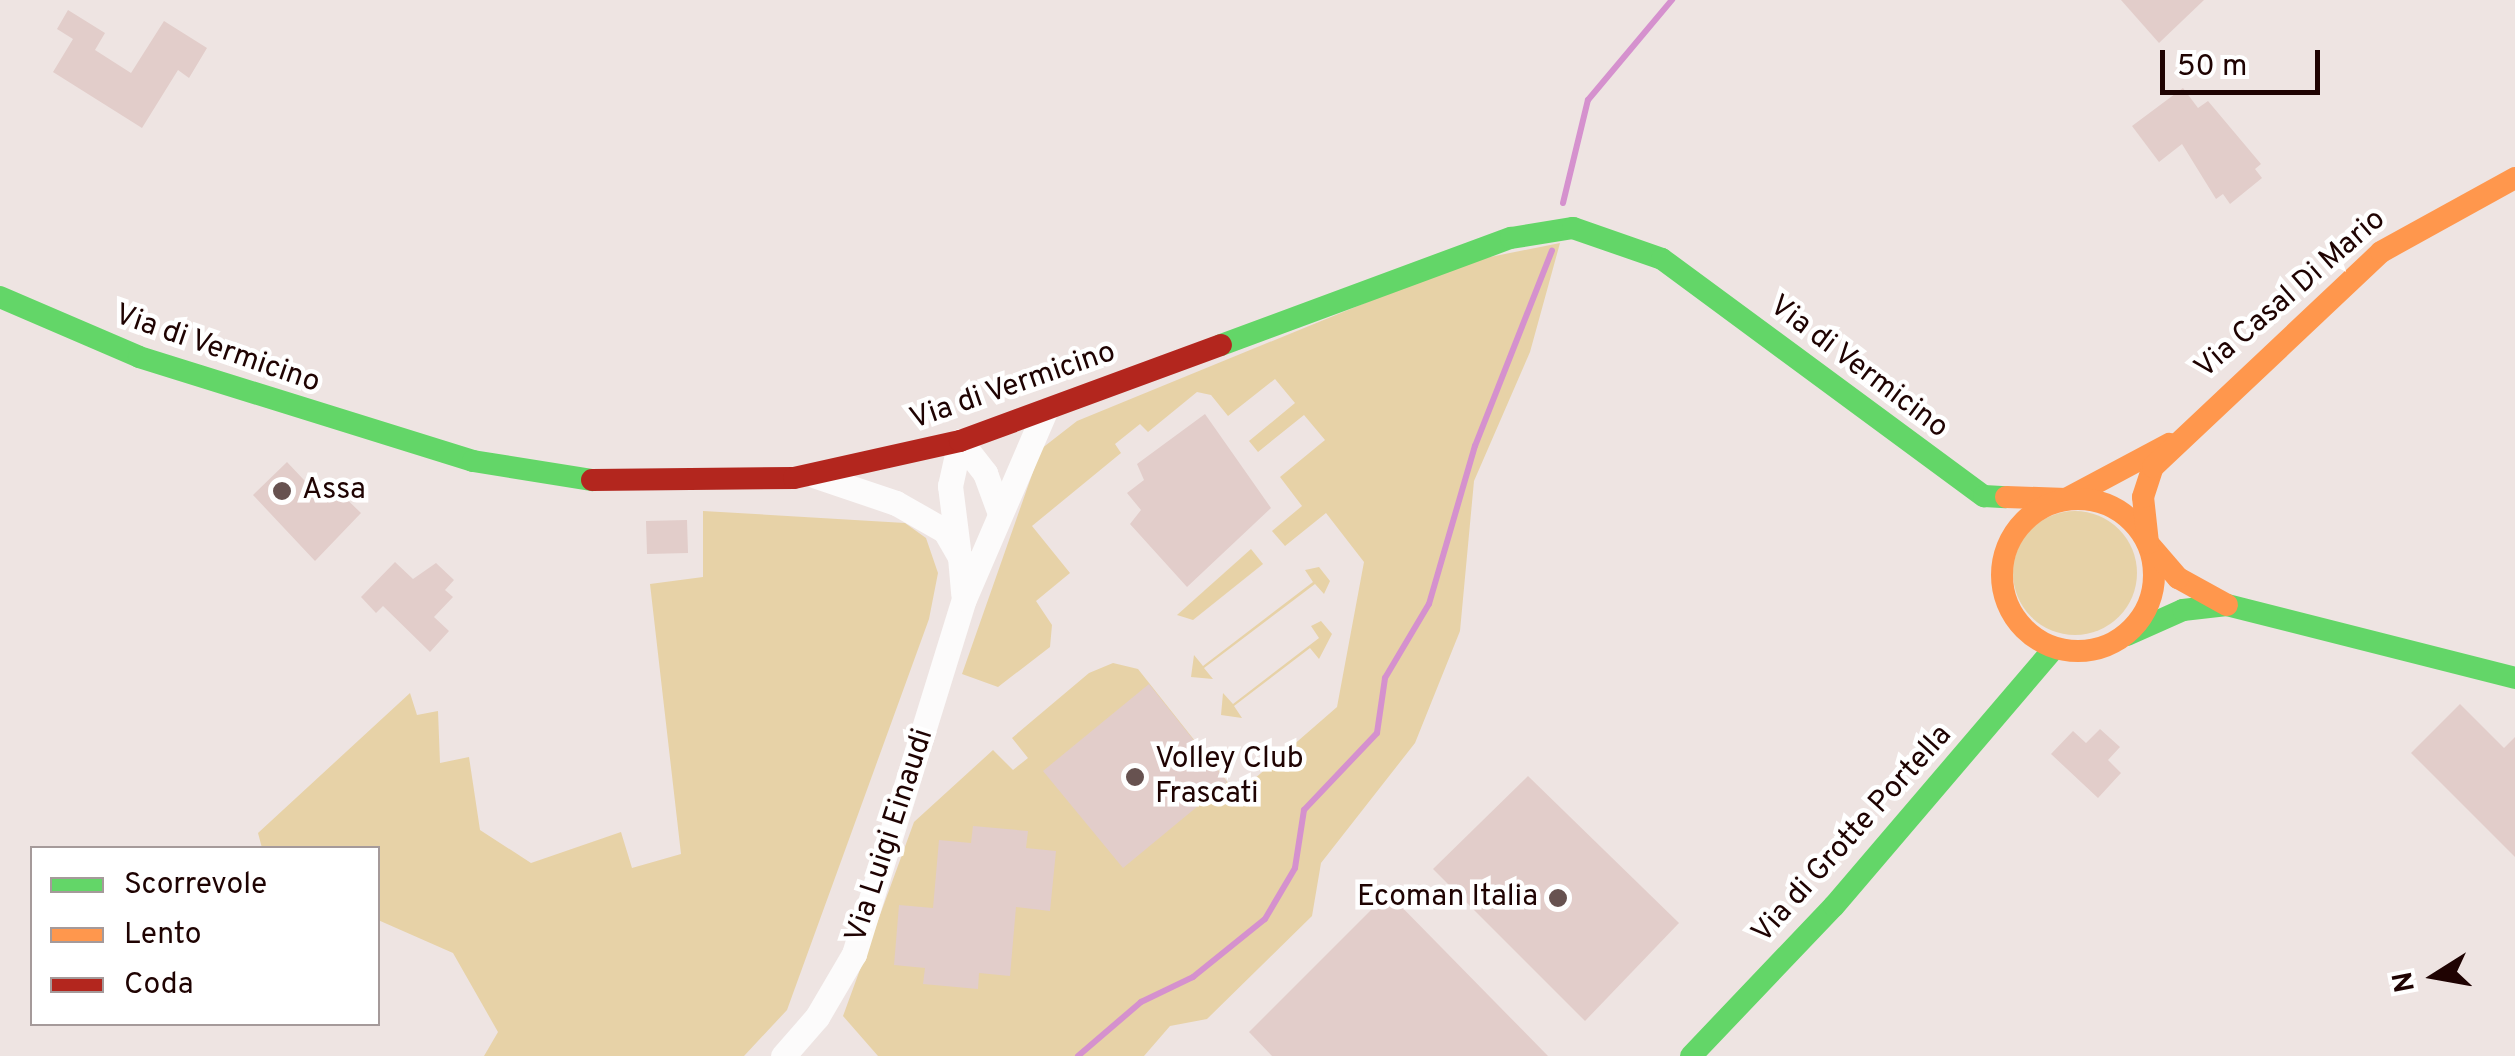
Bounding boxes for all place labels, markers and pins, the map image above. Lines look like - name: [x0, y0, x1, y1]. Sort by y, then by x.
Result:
- place label: Assa: [302, 473, 366, 509]
- marker: Assa: [271, 480, 293, 502]
- place label: Volley Club Frascati: [1155, 742, 1304, 812]
- marker: Volley Club Frascati: [1124, 766, 1146, 788]
- place label: Ecoman Italia: [1357, 880, 1538, 916]
- marker: Ecoman Italia: [1547, 887, 1569, 909]

